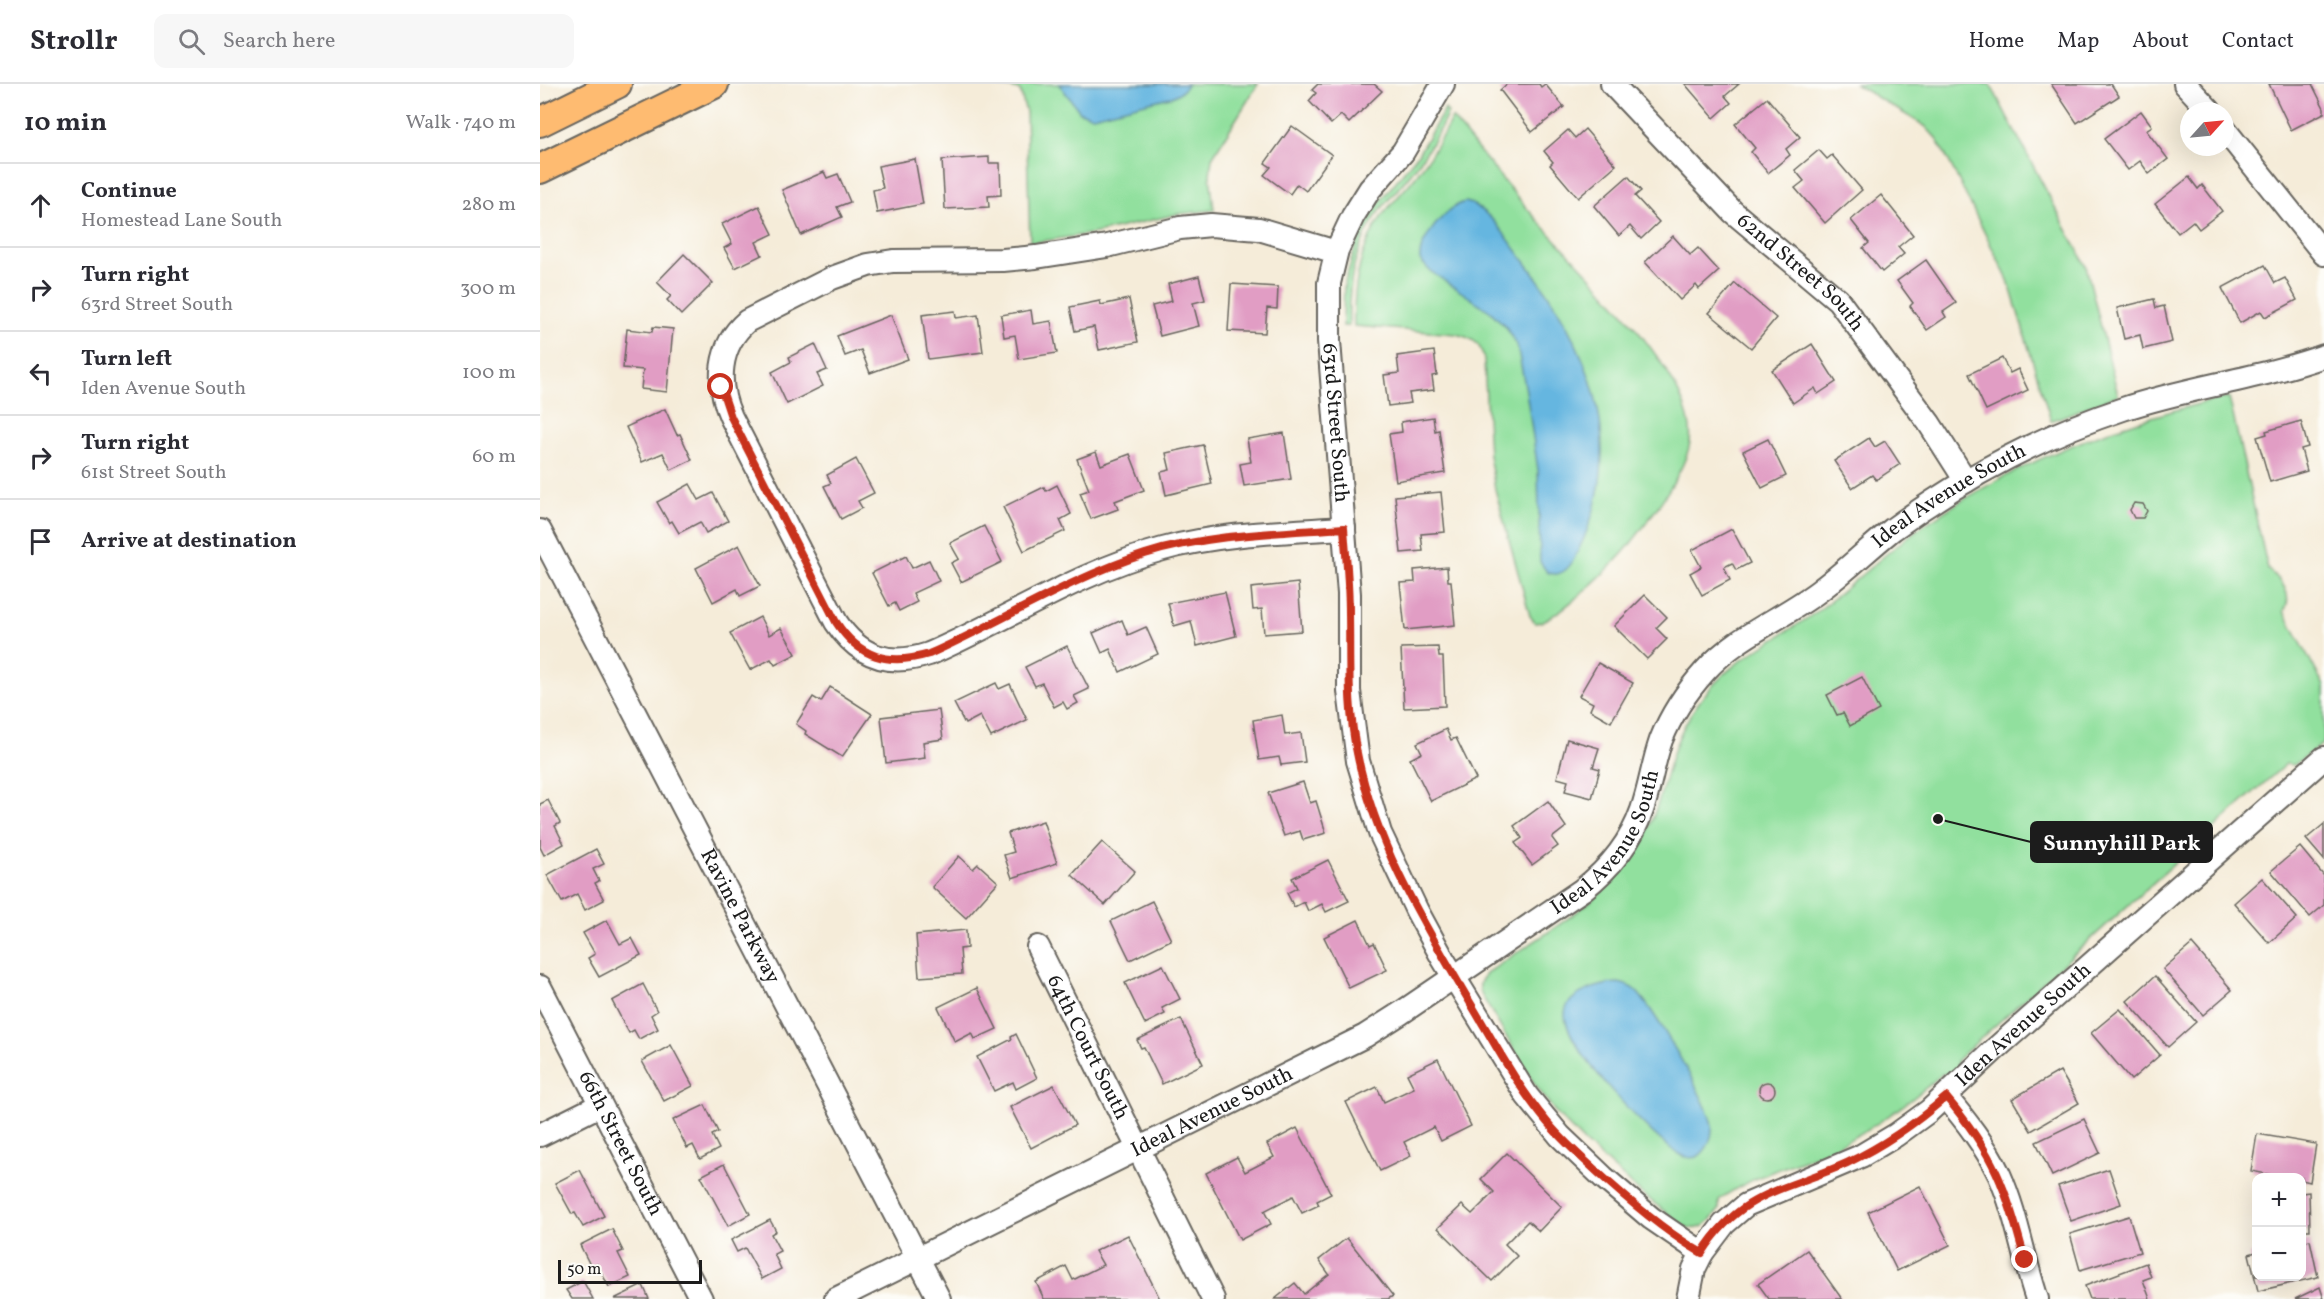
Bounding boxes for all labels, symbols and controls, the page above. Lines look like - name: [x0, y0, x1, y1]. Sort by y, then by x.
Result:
- search box: [154, 14, 574, 68]
- text: Strollr: [30, 22, 118, 61]
- icon: search: [175, 25, 208, 58]
- text: Search here: [223, 26, 335, 57]
- text: Home: [1969, 27, 2024, 56]
- text: Map: [2057, 27, 2099, 56]
- text: About: [2132, 27, 2189, 56]
- text: Contact: [2222, 27, 2294, 56]
- north arrow: [2180, 102, 2234, 156]
- text: 10 min: [24, 105, 107, 141]
- text: Walk · 740 m: [406, 109, 516, 137]
- text: Continue: [81, 176, 177, 207]
- icon: ahead: [24, 189, 57, 222]
- text: 280 m: [461, 191, 516, 219]
- street label: 62nd Street South: [1730, 206, 1871, 338]
- text: Homestead Lane South: [81, 207, 282, 235]
- text: Turn right: [81, 260, 189, 291]
- icon: right: [24, 273, 57, 306]
- text: 300 m: [460, 275, 516, 303]
- text: 63rd Street South: [81, 291, 233, 319]
- street label: 63rd Street South: [1315, 342, 1356, 504]
- text: Turn left: [81, 344, 172, 375]
- icon: left: [24, 357, 57, 390]
- text: 100 m: [462, 359, 516, 387]
- route start: [707, 373, 733, 399]
- text: Iden Avenue South: [81, 375, 246, 403]
- text: Turn right: [81, 428, 189, 459]
- street label: Ideal Avenue South: [1865, 436, 2031, 555]
- icon: right: [24, 441, 57, 474]
- text: 60 m: [472, 443, 516, 471]
- text: 61st Street South: [81, 459, 227, 487]
- icon: arrive: [24, 525, 57, 558]
- text: Arrive at destination: [81, 526, 297, 557]
- street label: Ideal Avenue South: [1545, 767, 1667, 922]
- callout: Sunnyhill Park: [2031, 822, 2212, 862]
- text: Sunnyhill Park: [2043, 829, 2201, 860]
- street label: Ravine Parkway: [693, 843, 788, 989]
- street label: Iden Avenue South: [1949, 956, 2098, 1093]
- street label: 64th Court South: [1040, 970, 1136, 1125]
- street label: Ideal Avenue South: [1126, 1059, 1298, 1165]
- street label: 66th Street South: [571, 1066, 670, 1221]
- map controls: [2252, 1173, 2306, 1281]
- button: +: [2252, 1173, 2306, 1227]
- button: −: [2252, 1227, 2306, 1281]
- route end: [2011, 1246, 2037, 1272]
- scale bar: [558, 1257, 702, 1284]
- text: 50 m: [567, 1259, 601, 1281]

